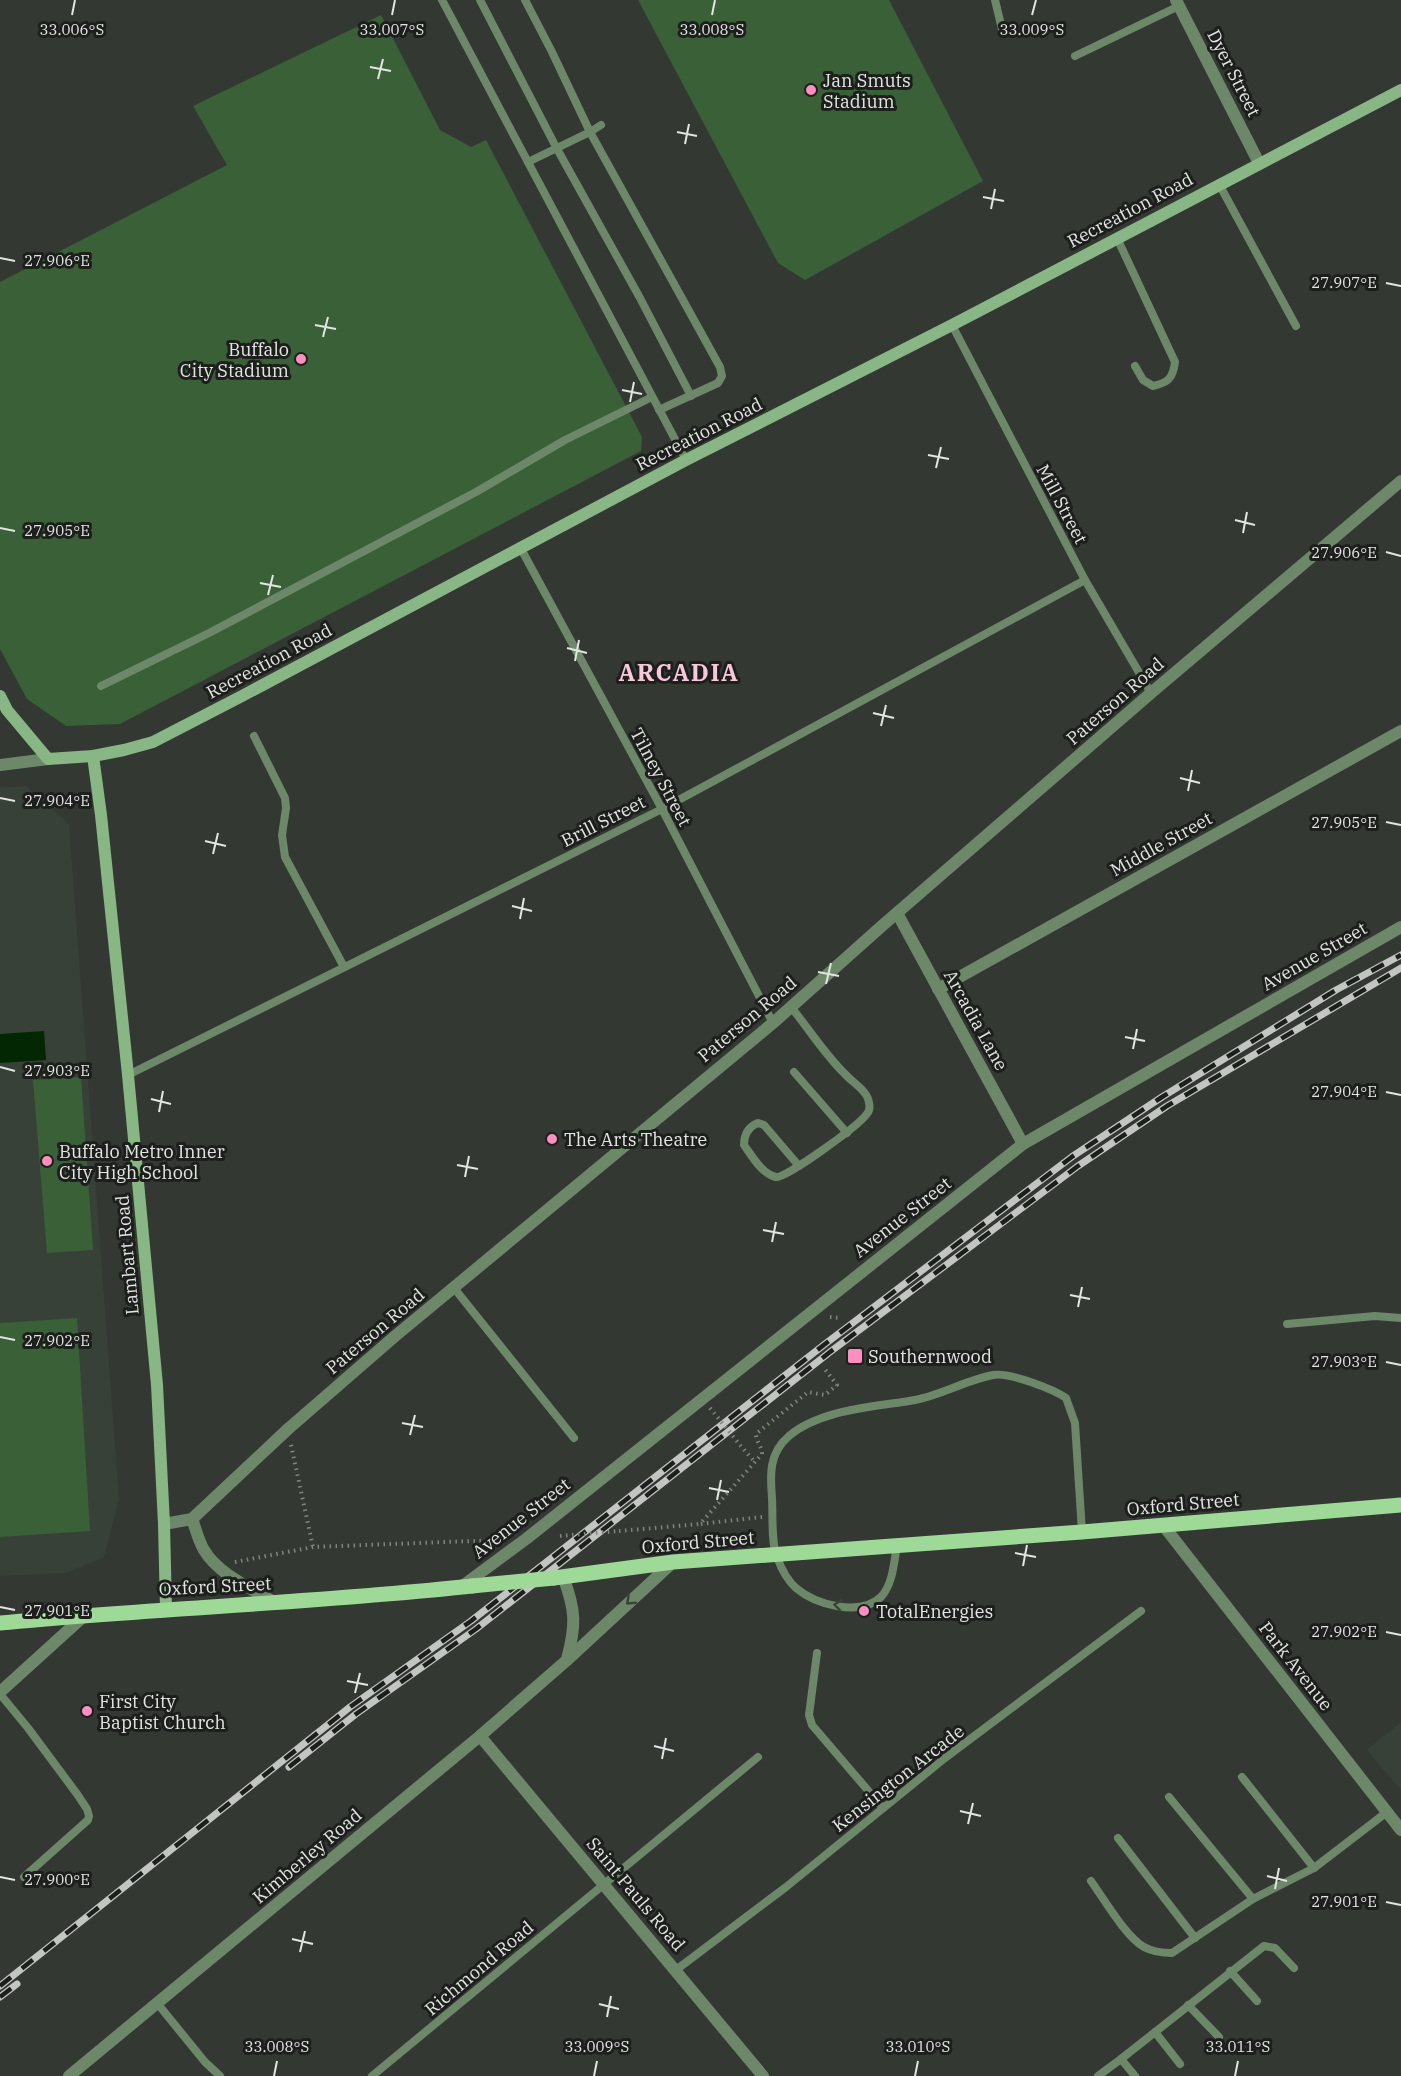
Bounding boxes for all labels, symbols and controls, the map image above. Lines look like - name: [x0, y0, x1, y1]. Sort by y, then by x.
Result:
- text: 33.006°S: [40, 20, 104, 39]
- text: 33.007°S: [360, 20, 424, 39]
- text: 33.008°S: [680, 20, 744, 39]
- text: 33.009°S: [1000, 20, 1064, 39]
- street label: Dyer Street: [1202, 26, 1266, 120]
- place label: Jan Smuts Stadium: [823, 69, 911, 113]
- marker: Jan Smuts Stadium: [804, 83, 818, 97]
- street label: Recreation Road: [1063, 167, 1197, 253]
- text: 27.906°E: [24, 251, 90, 270]
- text: 27.907°E: [1311, 273, 1377, 292]
- place label: Buffalo City Stadium: [180, 338, 289, 382]
- marker: Buffalo City Stadium: [294, 352, 308, 366]
- street label: Recreation Road: [632, 392, 766, 476]
- street label: Mill Street: [1031, 460, 1093, 548]
- text: 27.905°E: [24, 521, 90, 540]
- text: 27.906°E: [1311, 543, 1377, 562]
- street label: Recreation Road: [202, 618, 336, 704]
- street label: Paterson Road: [1061, 652, 1169, 750]
- district label: ARCADIA: [619, 656, 739, 688]
- street label: Tilney Street: [625, 724, 697, 830]
- street label: Brill Street: [557, 790, 649, 852]
- text: 27.904°E: [24, 791, 90, 810]
- street label: Middle Street: [1106, 807, 1216, 881]
- text: 27.905°E: [1311, 813, 1377, 832]
- street label: Avenue Street: [1257, 917, 1371, 995]
- street label: Arcadia Lane: [939, 966, 1013, 1074]
- street label: Paterson Road: [693, 971, 801, 1067]
- text: 27.903°E: [24, 1061, 90, 1080]
- text: 27.904°E: [1311, 1082, 1377, 1101]
- place label: The Arts Theatre: [564, 1128, 707, 1151]
- marker: The Arts Theatre: [545, 1132, 559, 1146]
- place label: Buffalo Metro Inner City High School: [59, 1140, 225, 1184]
- marker: Buffalo Metro Inner City High School: [40, 1154, 54, 1168]
- street label: Avenue Street: [848, 1172, 956, 1262]
- street label: Lambart Road: [110, 1194, 144, 1316]
- street label: Paterson Road: [321, 1283, 429, 1379]
- text: 27.902°E: [24, 1331, 90, 1350]
- place label: Southernwood: [868, 1345, 992, 1368]
- marker: Southernwood: [846, 1347, 864, 1365]
- text: 27.903°E: [1311, 1352, 1377, 1371]
- street label: Avenue Street: [467, 1473, 575, 1563]
- street label: Oxford Street: [1126, 1488, 1240, 1520]
- street label: Oxford Street: [641, 1526, 755, 1558]
- street label: Oxford Street: [158, 1572, 272, 1600]
- one-way arrow: [627, 1594, 638, 1605]
- one-way arrow: [833, 1600, 842, 1612]
- place label: TotalEnergies: [876, 1600, 993, 1623]
- text: 27.901°E: [24, 1601, 90, 1620]
- marker: TotalEnergies: [857, 1604, 871, 1618]
- street label: Park Avenue: [1254, 1617, 1338, 1715]
- text: 27.902°E: [1311, 1622, 1377, 1641]
- place label: First City Baptist Church: [99, 1690, 226, 1734]
- marker: First City Baptist Church: [80, 1704, 94, 1718]
- street label: Kensington Arcade: [827, 1719, 969, 1837]
- street label: Kimberley Road: [248, 1804, 366, 1908]
- street label: Saint Pauls Road: [582, 1833, 690, 1956]
- text: 27.900°E: [24, 1870, 90, 1889]
- text: 27.901°E: [1311, 1892, 1377, 1911]
- street label: Richmond Road: [420, 1916, 538, 2020]
- text: 33.008°S: [245, 2037, 309, 2056]
- text: 33.009°S: [565, 2037, 629, 2056]
- text: 33.010°S: [886, 2037, 950, 2056]
- text: 33.011°S: [1206, 2037, 1270, 2056]

